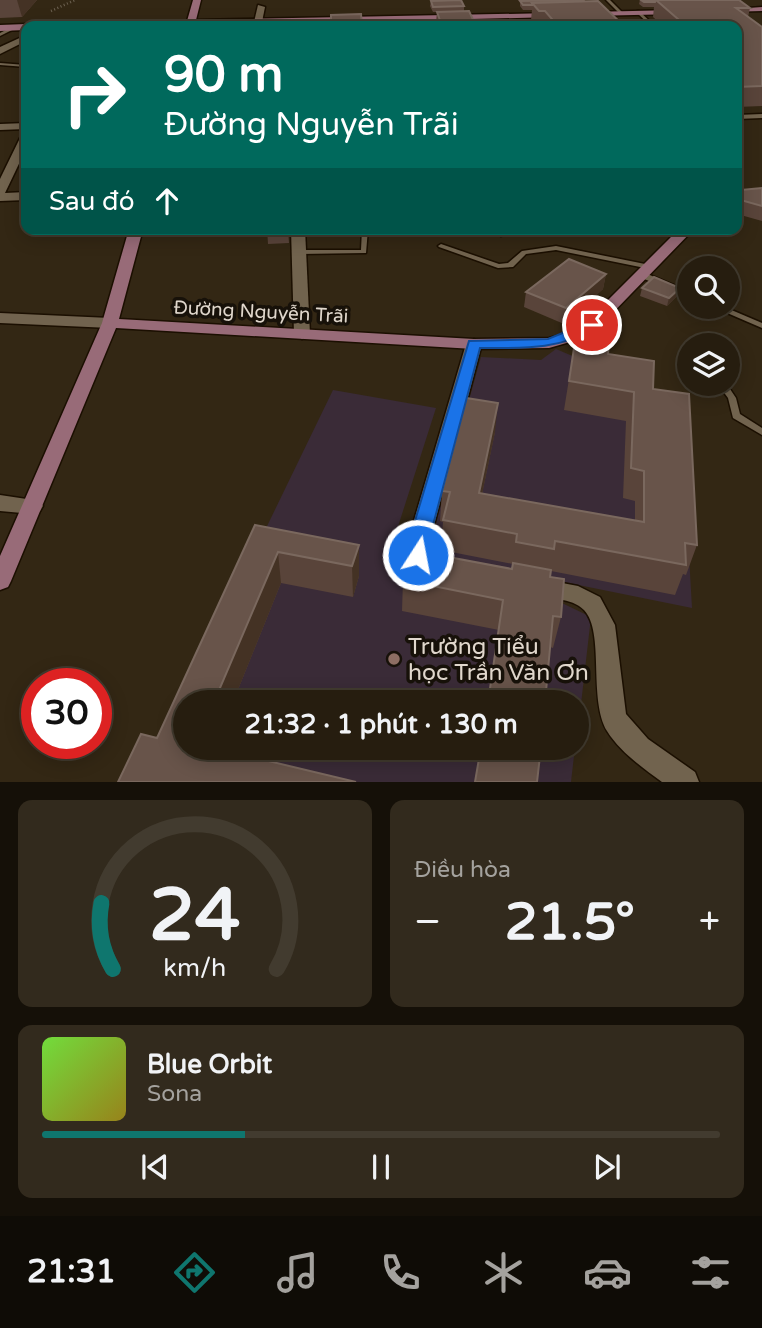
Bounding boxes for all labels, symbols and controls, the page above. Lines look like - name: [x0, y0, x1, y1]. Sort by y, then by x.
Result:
- text: 90 m: [164, 46, 283, 105]
- icon: right: [49, 49, 140, 140]
- text: Đường Nguyễn Trãi: [164, 106, 459, 144]
- icon: ahead: [148, 182, 186, 220]
- text: Sau đó: [49, 186, 134, 217]
- map controls: [677, 256, 740, 396]
- button: search: [677, 256, 740, 319]
- pin: [562, 295, 622, 355]
- street label: Đường Nguyễn Trãi: [173, 296, 349, 328]
- icon: arrive: [573, 306, 611, 344]
- button: layers: [677, 333, 740, 396]
- position arrow: [381, 518, 455, 592]
- place label: Trường Tiểu học Trần Văn Ơn: [408, 633, 589, 687]
- marker: Trường Tiểu học Trần Văn Ơn: [386, 651, 402, 667]
- speed limit sign: 30: [21, 668, 112, 759]
- text: 21:32 · 1 phút · 130 m: [244, 709, 518, 740]
- text: Điều hòa: [414, 856, 511, 884]
- text: 24: [149, 873, 241, 961]
- text: 21.5°: [505, 891, 635, 954]
- text: −: [414, 899, 441, 945]
- text: +: [699, 899, 720, 945]
- text: km/h: [164, 953, 226, 983]
- text: Blue Orbit: [147, 1049, 272, 1080]
- text: Sona: [147, 1080, 202, 1108]
- icon: previous: [136, 1148, 174, 1186]
- icon: pause: [362, 1148, 400, 1186]
- icon: next: [588, 1148, 626, 1186]
- icon: directions: [170, 1248, 219, 1297]
- icon: music: [273, 1248, 322, 1297]
- icon: phone: [376, 1248, 425, 1297]
- icon: climate: [479, 1248, 528, 1297]
- icon: car: [583, 1248, 632, 1297]
- icon: filters: [686, 1248, 735, 1297]
- text: 21:31: [27, 1253, 116, 1291]

